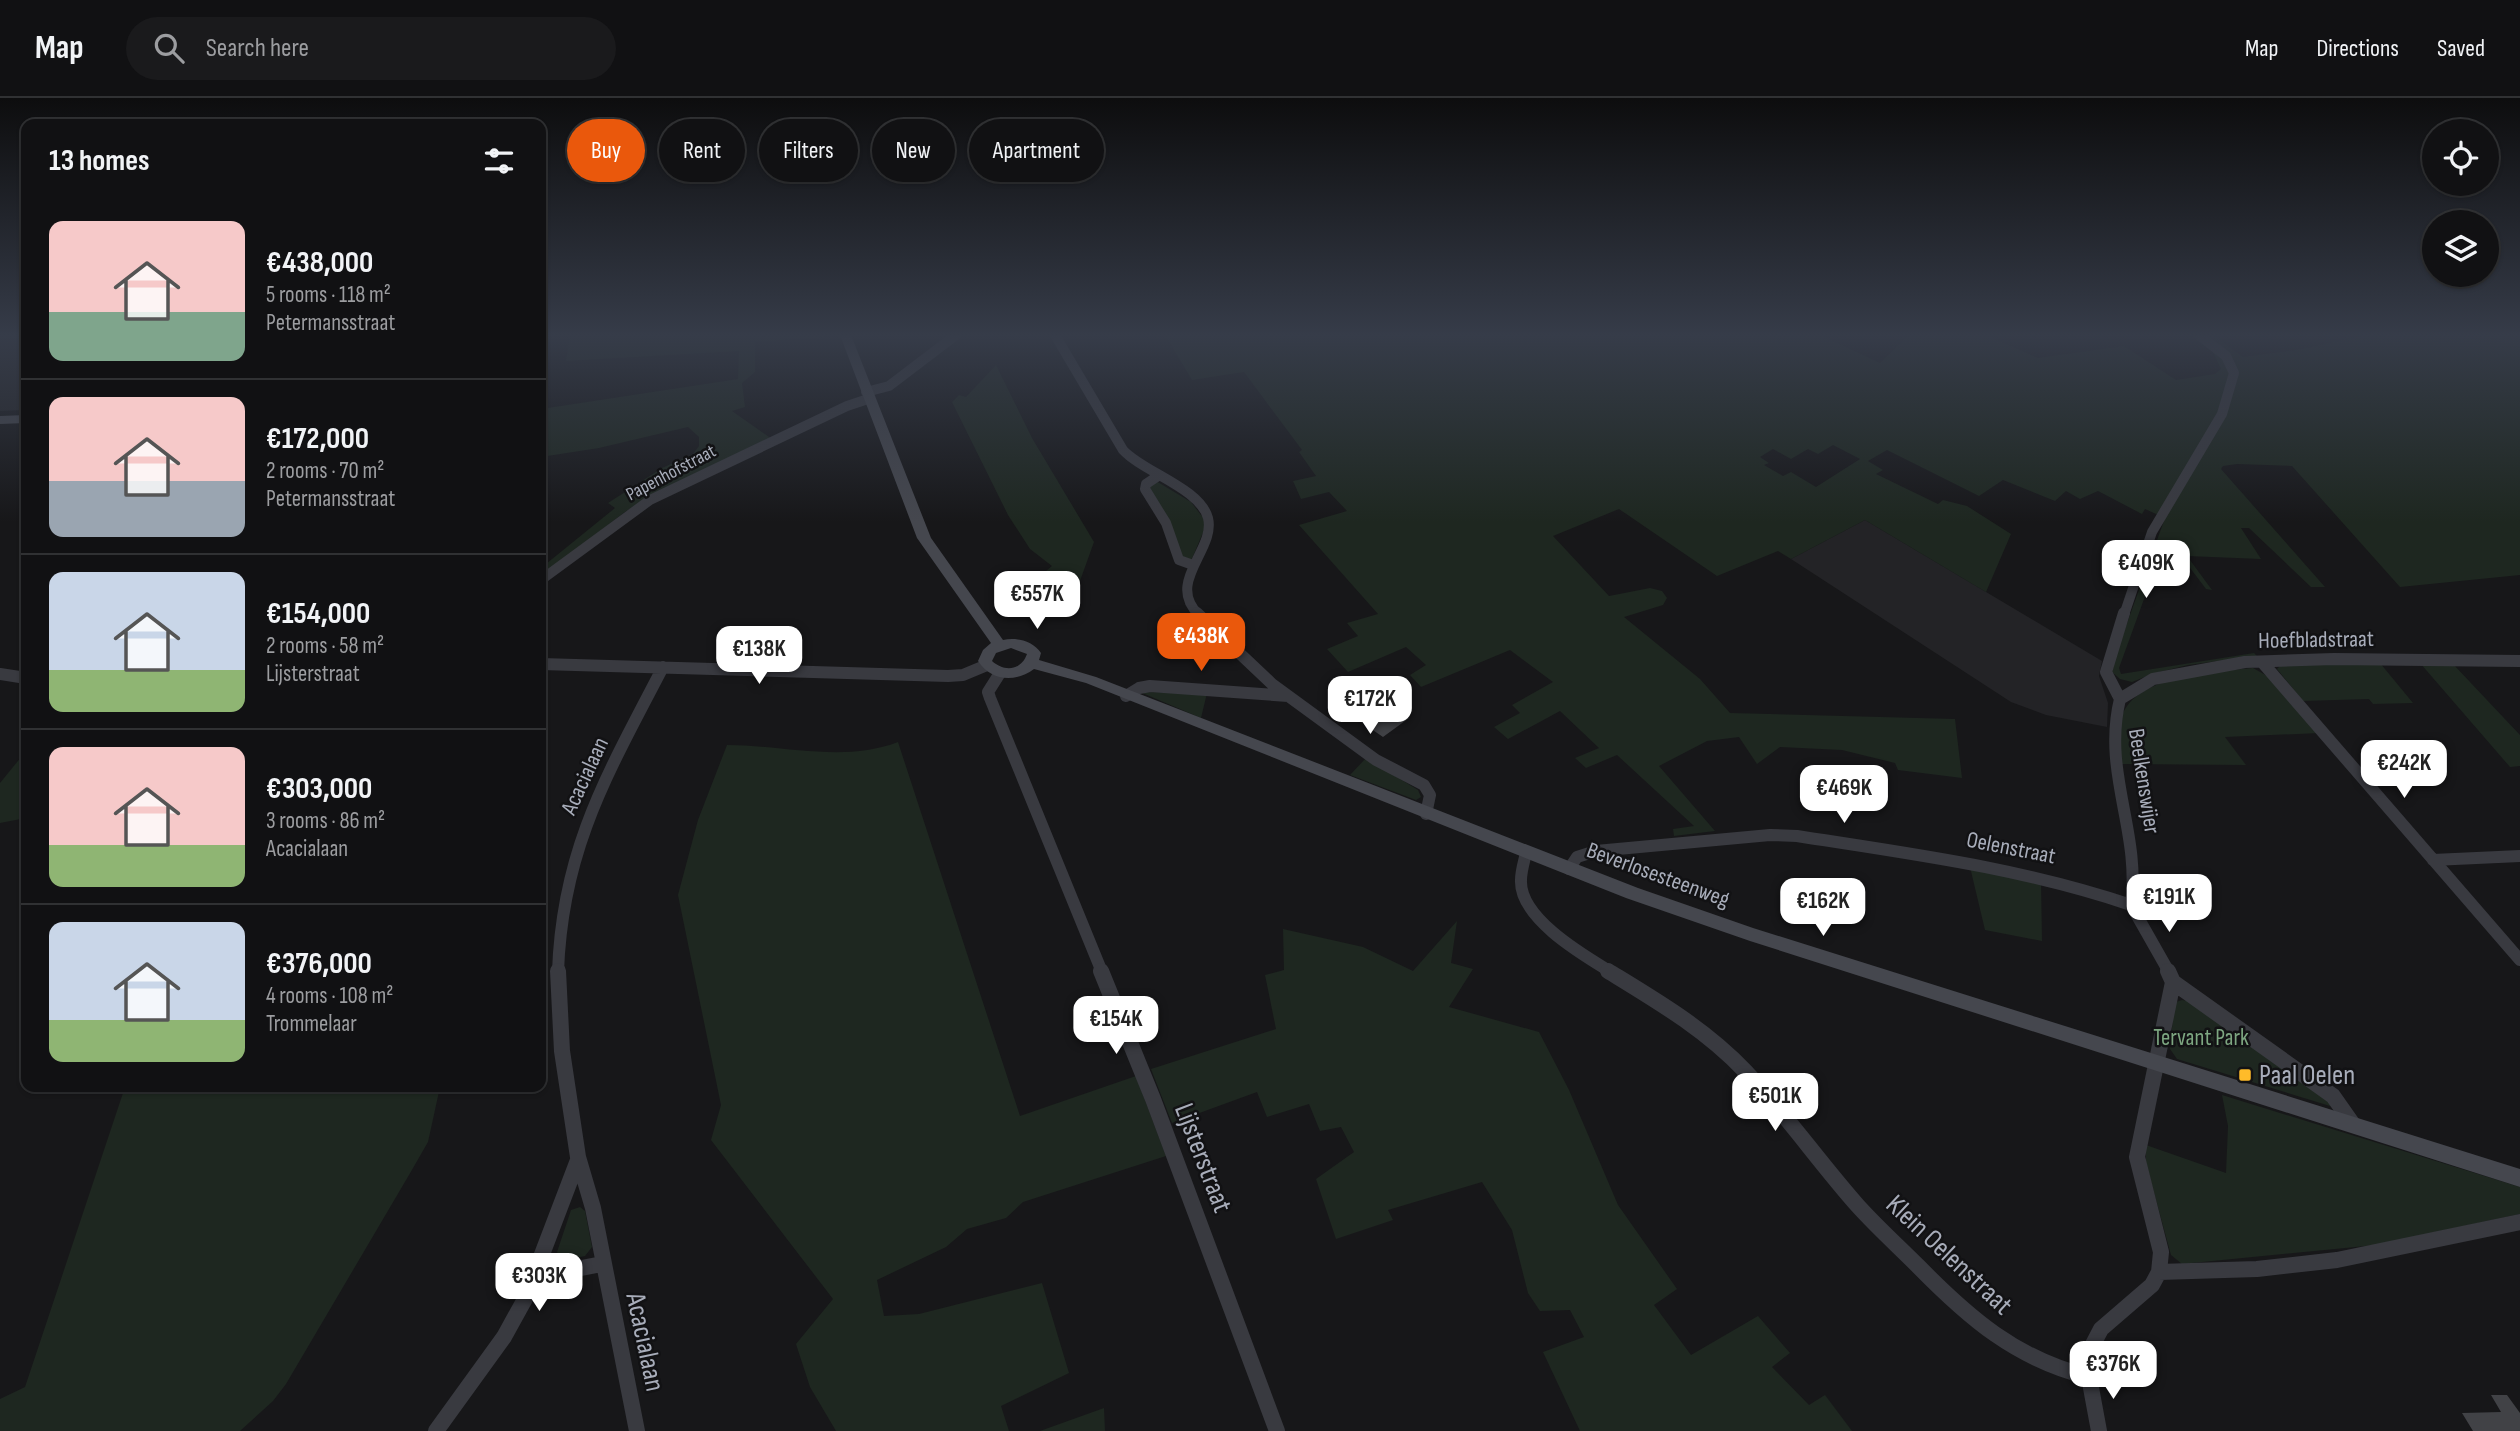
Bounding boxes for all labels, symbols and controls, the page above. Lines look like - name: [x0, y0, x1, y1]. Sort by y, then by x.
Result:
- search box: [126, 17, 616, 80]
- text: Map: [35, 28, 84, 68]
- icon: search: [150, 29, 188, 67]
- text: Search here: [206, 33, 309, 64]
- text: Map: [2245, 34, 2278, 63]
- text: Directions: [2316, 34, 2399, 63]
- text: Saved: [2437, 34, 2485, 63]
- chip: Buy: [567, 119, 645, 182]
- chip: Rent: [659, 119, 745, 182]
- chip: Filters: [759, 119, 858, 182]
- chip: New: [872, 119, 955, 182]
- chip: Apartment: [969, 119, 1104, 182]
- map controls: [2422, 119, 2499, 287]
- button: locate: [2422, 119, 2499, 196]
- icon: filters: [480, 142, 518, 180]
- text: 13 homes: [49, 143, 150, 179]
- button: layers: [2422, 210, 2499, 287]
- text: €438,000: [266, 245, 373, 281]
- icon: home: [105, 249, 189, 333]
- text: 5 rooms · 118 m²: [266, 281, 391, 309]
- text: Petermansstraat: [266, 309, 395, 337]
- text: €172,000: [266, 421, 369, 457]
- icon: home: [105, 425, 189, 509]
- street label: Papenhofstraat: [622, 440, 720, 506]
- text: 2 rooms · 70 m²: [266, 457, 384, 485]
- text: Petermansstraat: [266, 485, 395, 513]
- pin: €409K: [2097, 540, 2195, 600]
- text: €409K: [2118, 549, 2174, 577]
- pin: €557K: [988, 572, 1086, 631]
- text: €557K: [1010, 580, 1064, 608]
- text: €154,000: [266, 596, 370, 632]
- icon: home: [105, 600, 189, 684]
- pin: €438K: [1152, 614, 1250, 673]
- text: €438K: [1173, 622, 1229, 650]
- street label: Hoefbladstraat: [2258, 625, 2374, 655]
- pin: €138K: [710, 626, 808, 686]
- text: 2 rooms · 58 m²: [266, 632, 384, 660]
- text: €138K: [732, 635, 786, 663]
- text: Lijsterstraat: [266, 660, 360, 688]
- pin: €172K: [1321, 676, 1419, 736]
- text: €172K: [1344, 685, 1396, 713]
- street label: Beelkenswijer: [2122, 726, 2166, 836]
- street label: Acacialaan: [555, 733, 615, 820]
- pin: €242K: [2355, 740, 2453, 800]
- text: €242K: [2377, 749, 2431, 777]
- pin: €469K: [1795, 766, 1893, 825]
- text: €303,000: [266, 771, 372, 807]
- text: €469K: [1816, 774, 1872, 802]
- icon: home: [105, 775, 189, 859]
- text: 3 rooms · 86 m²: [266, 807, 385, 835]
- street label: Oelenstraat: [1964, 826, 2058, 870]
- text: Acacialaan: [266, 835, 348, 863]
- street label: Beverlosesteenweg: [1583, 836, 1733, 914]
- pin: €191K: [2120, 874, 2218, 934]
- pin: €162K: [1774, 878, 1872, 938]
- text: €191K: [2143, 883, 2195, 911]
- text: €162K: [1796, 887, 1850, 915]
- text: €376,000: [266, 946, 372, 982]
- icon: home: [105, 950, 189, 1034]
- text: 4 rooms · 108 m²: [266, 982, 393, 1010]
- pin: €154K: [1067, 996, 1165, 1056]
- text: €154K: [1089, 1005, 1143, 1033]
- text: Trommelaar: [266, 1010, 357, 1038]
- park label: Tervant Park: [2153, 1024, 2249, 1052]
- place label: Paal Oelen: [2259, 1059, 2355, 1092]
- marker: Paal Oelen: [2237, 1067, 2253, 1083]
- pin: €501K: [1726, 1074, 1824, 1133]
- text: €501K: [1748, 1082, 1802, 1110]
- street label: Lijsterstraat: [1167, 1099, 1239, 1217]
- street label: Klein Oelenstraat: [1879, 1188, 2019, 1322]
- pin: €303K: [490, 1254, 588, 1313]
- text: €303K: [511, 1262, 567, 1290]
- street label: Acacialaan: [618, 1289, 672, 1394]
- pin: €376K: [2064, 1342, 2162, 1401]
- text: €376K: [2086, 1350, 2140, 1378]

